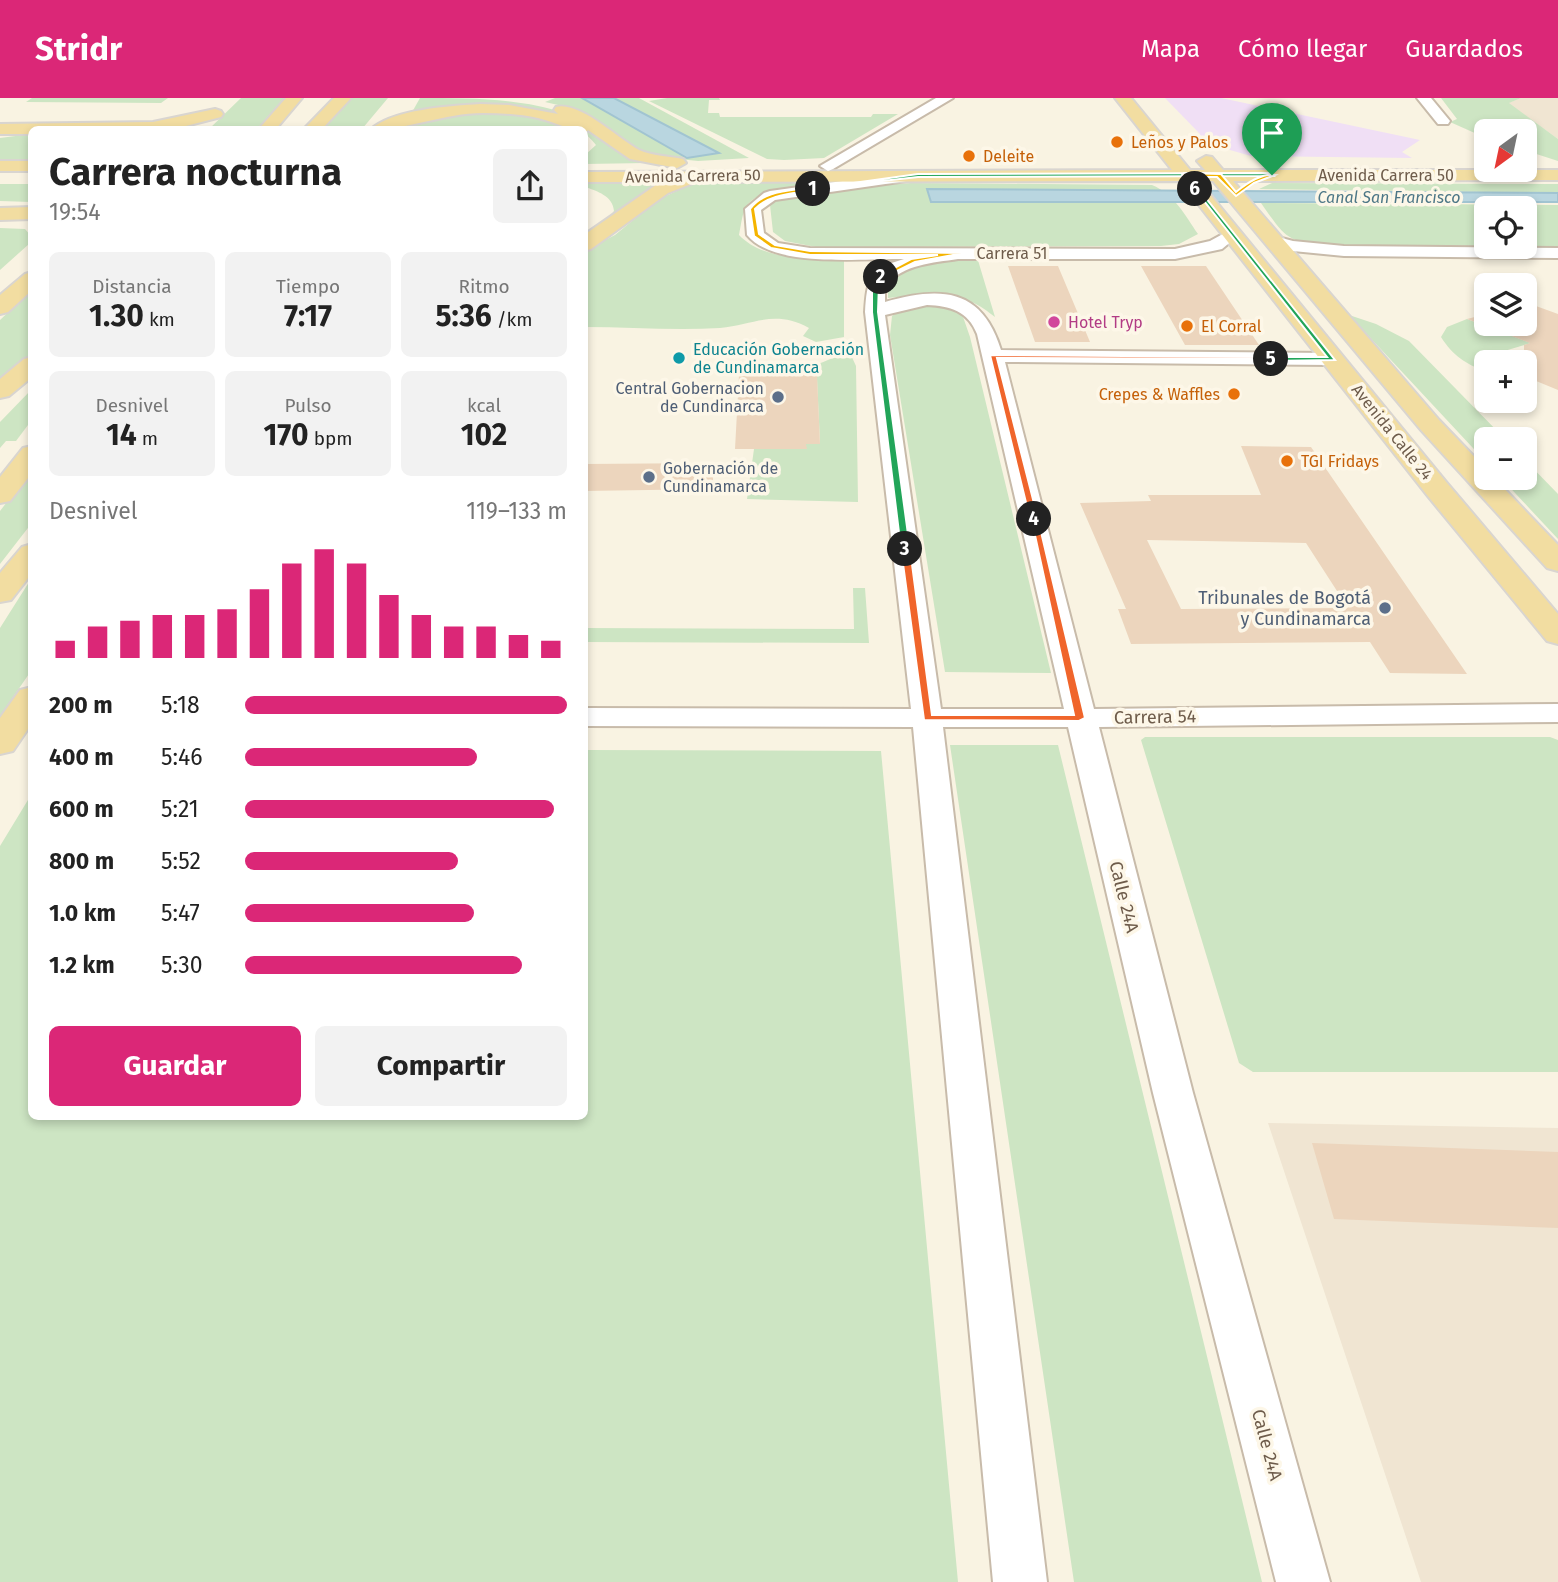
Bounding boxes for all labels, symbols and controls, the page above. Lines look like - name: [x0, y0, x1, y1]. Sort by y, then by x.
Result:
- text: Stridr: [35, 29, 122, 69]
- text: Mapa: [1141, 35, 1200, 63]
- text: Cómo llegar: [1238, 35, 1367, 63]
- text: Guardados: [1405, 35, 1523, 63]
- pin: [1242, 103, 1302, 175]
- icon: arrive: [1253, 114, 1291, 152]
- north arrow: [1474, 119, 1536, 182]
- map controls: [1474, 119, 1537, 490]
- place label: Leños y Palos: [1131, 133, 1228, 152]
- marker: Leños y Palos: [1109, 134, 1125, 150]
- place label: Deleite: [983, 147, 1034, 166]
- marker: Deleite: [961, 148, 977, 164]
- text: Carrera nocturna: [49, 149, 342, 195]
- button: share: [493, 149, 567, 223]
- street label: Avenida Carrera 50: [625, 165, 761, 187]
- street label: Avenida Carrera 50: [1318, 166, 1454, 185]
- pin: 1: [796, 172, 830, 206]
- pin: 6: [1178, 172, 1212, 206]
- text: 1: [808, 177, 817, 200]
- text: 6: [1189, 177, 1200, 200]
- water label: Canal San Francisco: [1317, 188, 1461, 207]
- button: locate: [1474, 196, 1537, 259]
- text: 19:54: [49, 198, 100, 226]
- street label: Carrera 51: [977, 244, 1047, 263]
- pin: 2: [864, 260, 898, 294]
- text: 2: [876, 265, 885, 288]
- button: layers: [1474, 273, 1537, 336]
- text: Distancia: [92, 275, 172, 298]
- text: Tiempo: [276, 275, 340, 298]
- text: Ritmo: [458, 275, 510, 298]
- text: 1.30: [89, 298, 144, 334]
- text: 7:17: [284, 298, 332, 334]
- text: 5:36: [435, 298, 492, 334]
- text: km: [144, 308, 175, 331]
- text: /km: [492, 308, 533, 331]
- place label: Hotel Tryp: [1068, 313, 1143, 332]
- marker: Hotel Tryp: [1046, 314, 1062, 330]
- place label: El Corral: [1201, 317, 1262, 336]
- marker: El Corral: [1179, 318, 1195, 334]
- place label: Educación Gobernación de Cundinamarca: [693, 340, 864, 377]
- pin: 5: [1254, 342, 1288, 376]
- text: 5: [1265, 347, 1276, 370]
- marker: Educación Gobernación de Cundinamarca: [671, 350, 687, 366]
- button: +: [1474, 350, 1537, 413]
- place label: Central Gobernacion de Cundinarca: [616, 379, 764, 416]
- street label: Avenida Calle 24: [1348, 380, 1437, 484]
- place label: Crepes & Waffles: [1099, 385, 1220, 404]
- marker: Crepes & Waffles: [1226, 386, 1242, 402]
- marker: Central Gobernacion de Cundinarca: [770, 389, 786, 405]
- text: Desnivel: [95, 394, 169, 417]
- text: Pulso: [284, 394, 332, 417]
- text: kcal: [467, 394, 501, 417]
- text: 14: [106, 417, 137, 453]
- text: 170: [263, 417, 309, 453]
- text: 102: [461, 417, 507, 453]
- text: m: [137, 427, 158, 450]
- text: bpm: [309, 427, 353, 450]
- button: −: [1474, 427, 1537, 490]
- place label: TGI Fridays: [1301, 452, 1379, 471]
- marker: TGI Fridays: [1279, 453, 1295, 469]
- place label: Gobernación de Cundinamarca: [663, 459, 778, 496]
- marker: Gobernación de Cundinamarca: [641, 469, 657, 485]
- text: Desnivel: [49, 497, 138, 525]
- text: 119–133 m: [466, 497, 567, 525]
- pin: 4: [1016, 502, 1052, 536]
- text: 4: [1028, 507, 1039, 530]
- pin: 3: [888, 532, 922, 566]
- text: 3: [900, 537, 909, 560]
- place label: Tribunales de Bogotá y Cundinamarca: [1198, 587, 1371, 630]
- marker: Tribunales de Bogotá y Cundinamarca: [1377, 600, 1393, 616]
- text: 200 m: [49, 691, 113, 719]
- text: 5:18: [161, 691, 200, 719]
- street label: Carrera 54: [1114, 705, 1197, 729]
- text: 400 m: [49, 743, 114, 771]
- text: 5:46: [161, 743, 202, 771]
- text: 600 m: [49, 795, 114, 823]
- text: 5:21: [161, 795, 199, 823]
- text: 800 m: [49, 847, 114, 875]
- text: 5:52: [161, 847, 201, 875]
- street label: Calle 24A: [1105, 859, 1144, 936]
- text: 1.0 km: [49, 899, 116, 927]
- text: 5:47: [161, 899, 200, 927]
- text: 1.2 km: [49, 951, 115, 979]
- text: 5:30: [161, 951, 203, 979]
- button: Guardar: [49, 1026, 301, 1106]
- button: Compartir: [315, 1026, 567, 1106]
- street label: Calle 24A: [1247, 1407, 1287, 1484]

